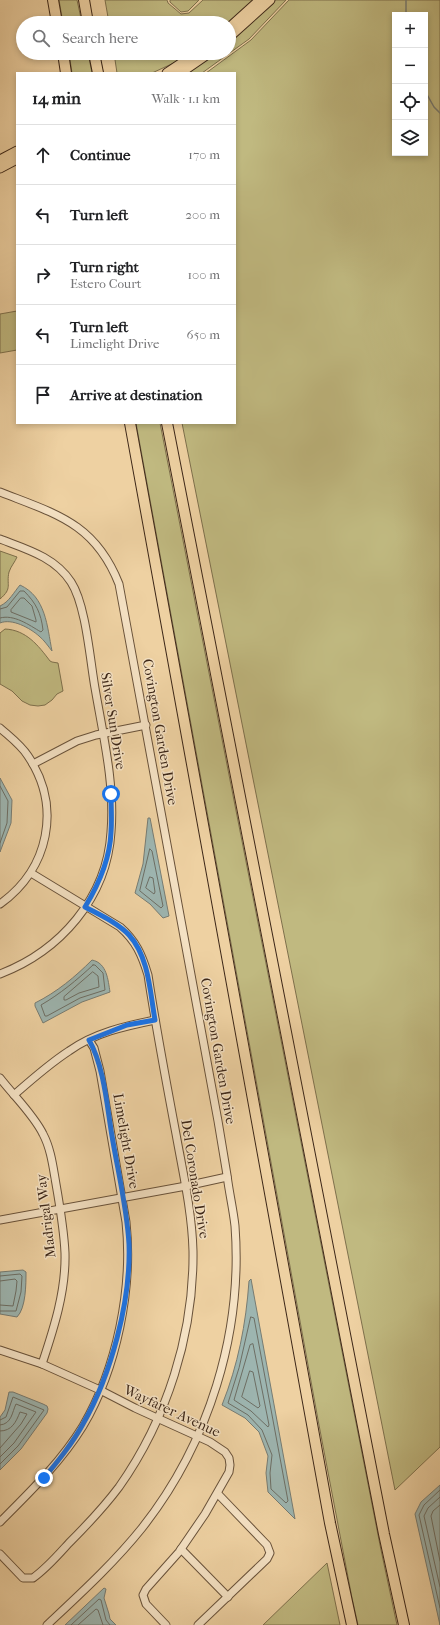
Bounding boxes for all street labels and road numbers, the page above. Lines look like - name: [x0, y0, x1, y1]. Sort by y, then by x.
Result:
- street label: Covington Garden Drive: [139, 657, 181, 807]
- street label: Silver Sun Drive: [97, 671, 129, 771]
- street label: Covington Garden Drive: [197, 976, 239, 1126]
- street label: Limelight Drive: [109, 1092, 143, 1190]
- street label: Del Coronado Drive: [177, 1118, 213, 1240]
- street label: Madrigal Way: [32, 1173, 60, 1259]
- street label: Wayfarer Avenue: [120, 1381, 223, 1441]

